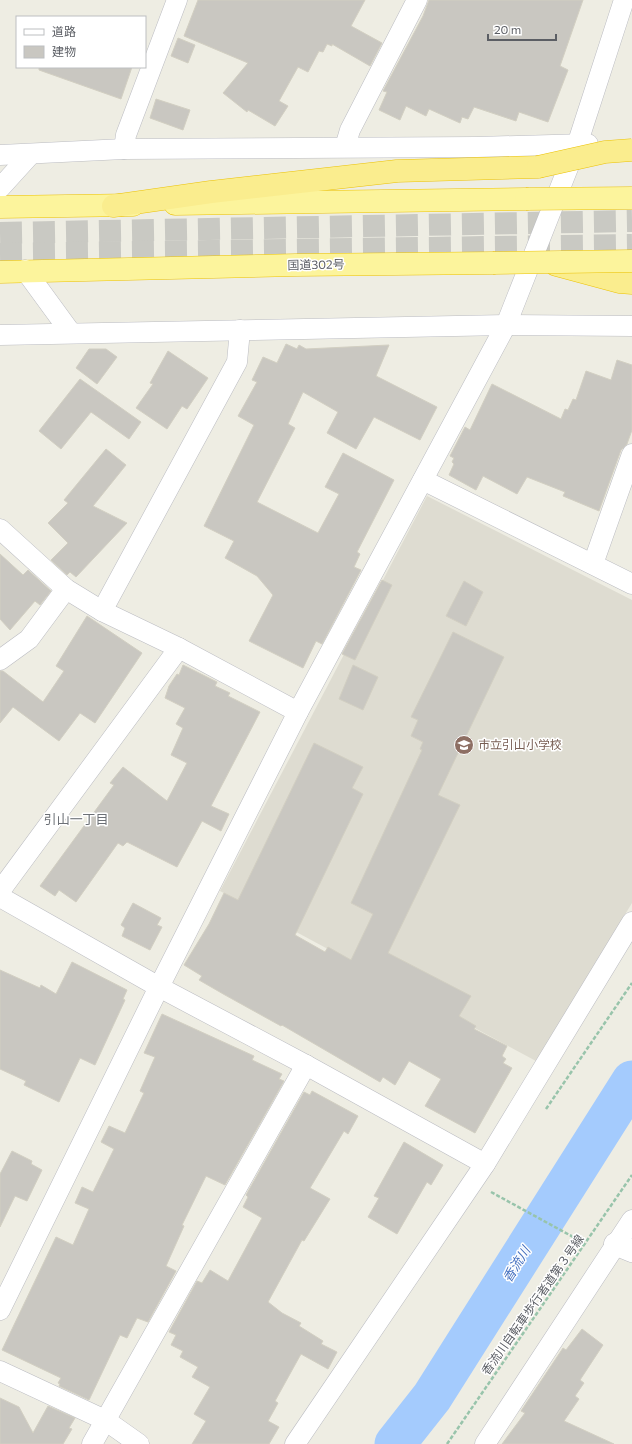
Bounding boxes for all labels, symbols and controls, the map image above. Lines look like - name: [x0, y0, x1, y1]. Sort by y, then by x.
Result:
- legend: [16, 16, 146, 68]
- scale bar: [488, 16, 556, 42]
- text: 20 m: [494, 22, 521, 36]
- text: 道路: [52, 24, 76, 38]
- text: 建物: [52, 44, 76, 58]
- street label: 国道302号: [287, 257, 345, 271]
- school or university icon: 市立引山小学校: [453, 734, 475, 756]
- place label: 市立引山小学校: [478, 737, 562, 751]
- district label: 引山一丁目: [43, 811, 109, 827]
- street label: 香流川自転車歩行者道第３号線: [478, 1232, 586, 1377]
- water label: 香流川: [499, 1242, 534, 1285]

